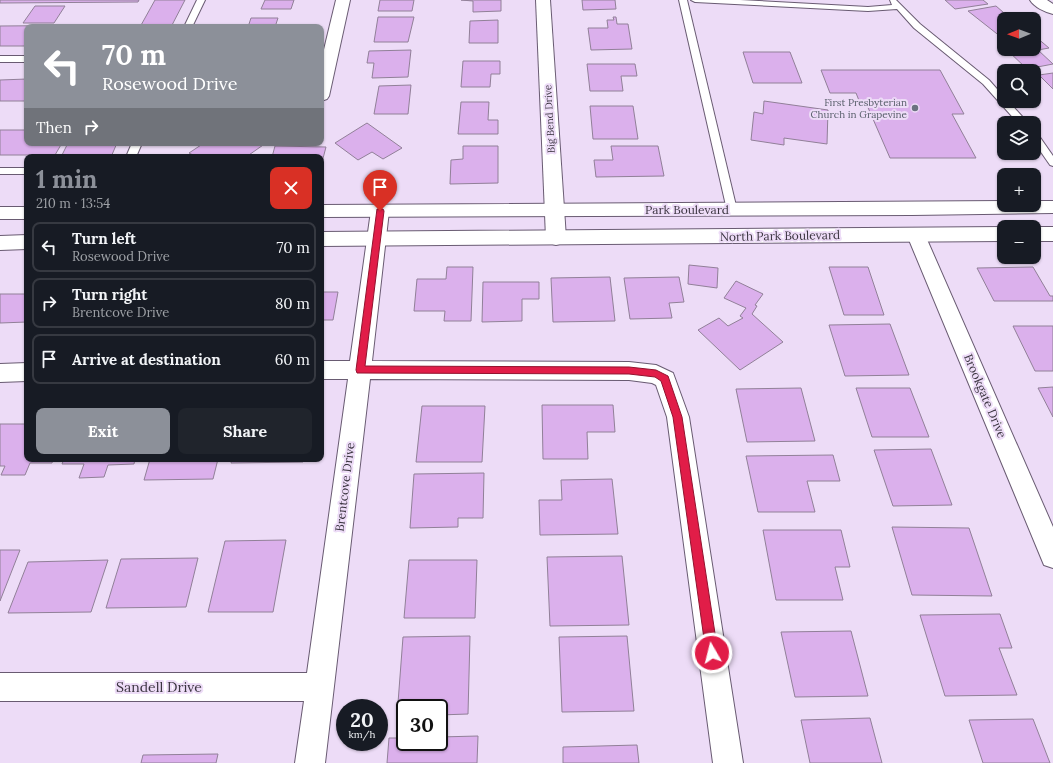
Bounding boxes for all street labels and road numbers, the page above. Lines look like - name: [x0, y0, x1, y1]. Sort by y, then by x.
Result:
- street label: Big Bend Drive: [541, 84, 558, 153]
- street label: Park Boulevard: [645, 202, 729, 217]
- street label: North Park Boulevard: [720, 227, 840, 244]
- street label: Brookgate Drive: [961, 351, 1010, 441]
- street label: Brentcove Drive: [332, 441, 357, 532]
- street label: Sandell Drive: [116, 678, 202, 696]

